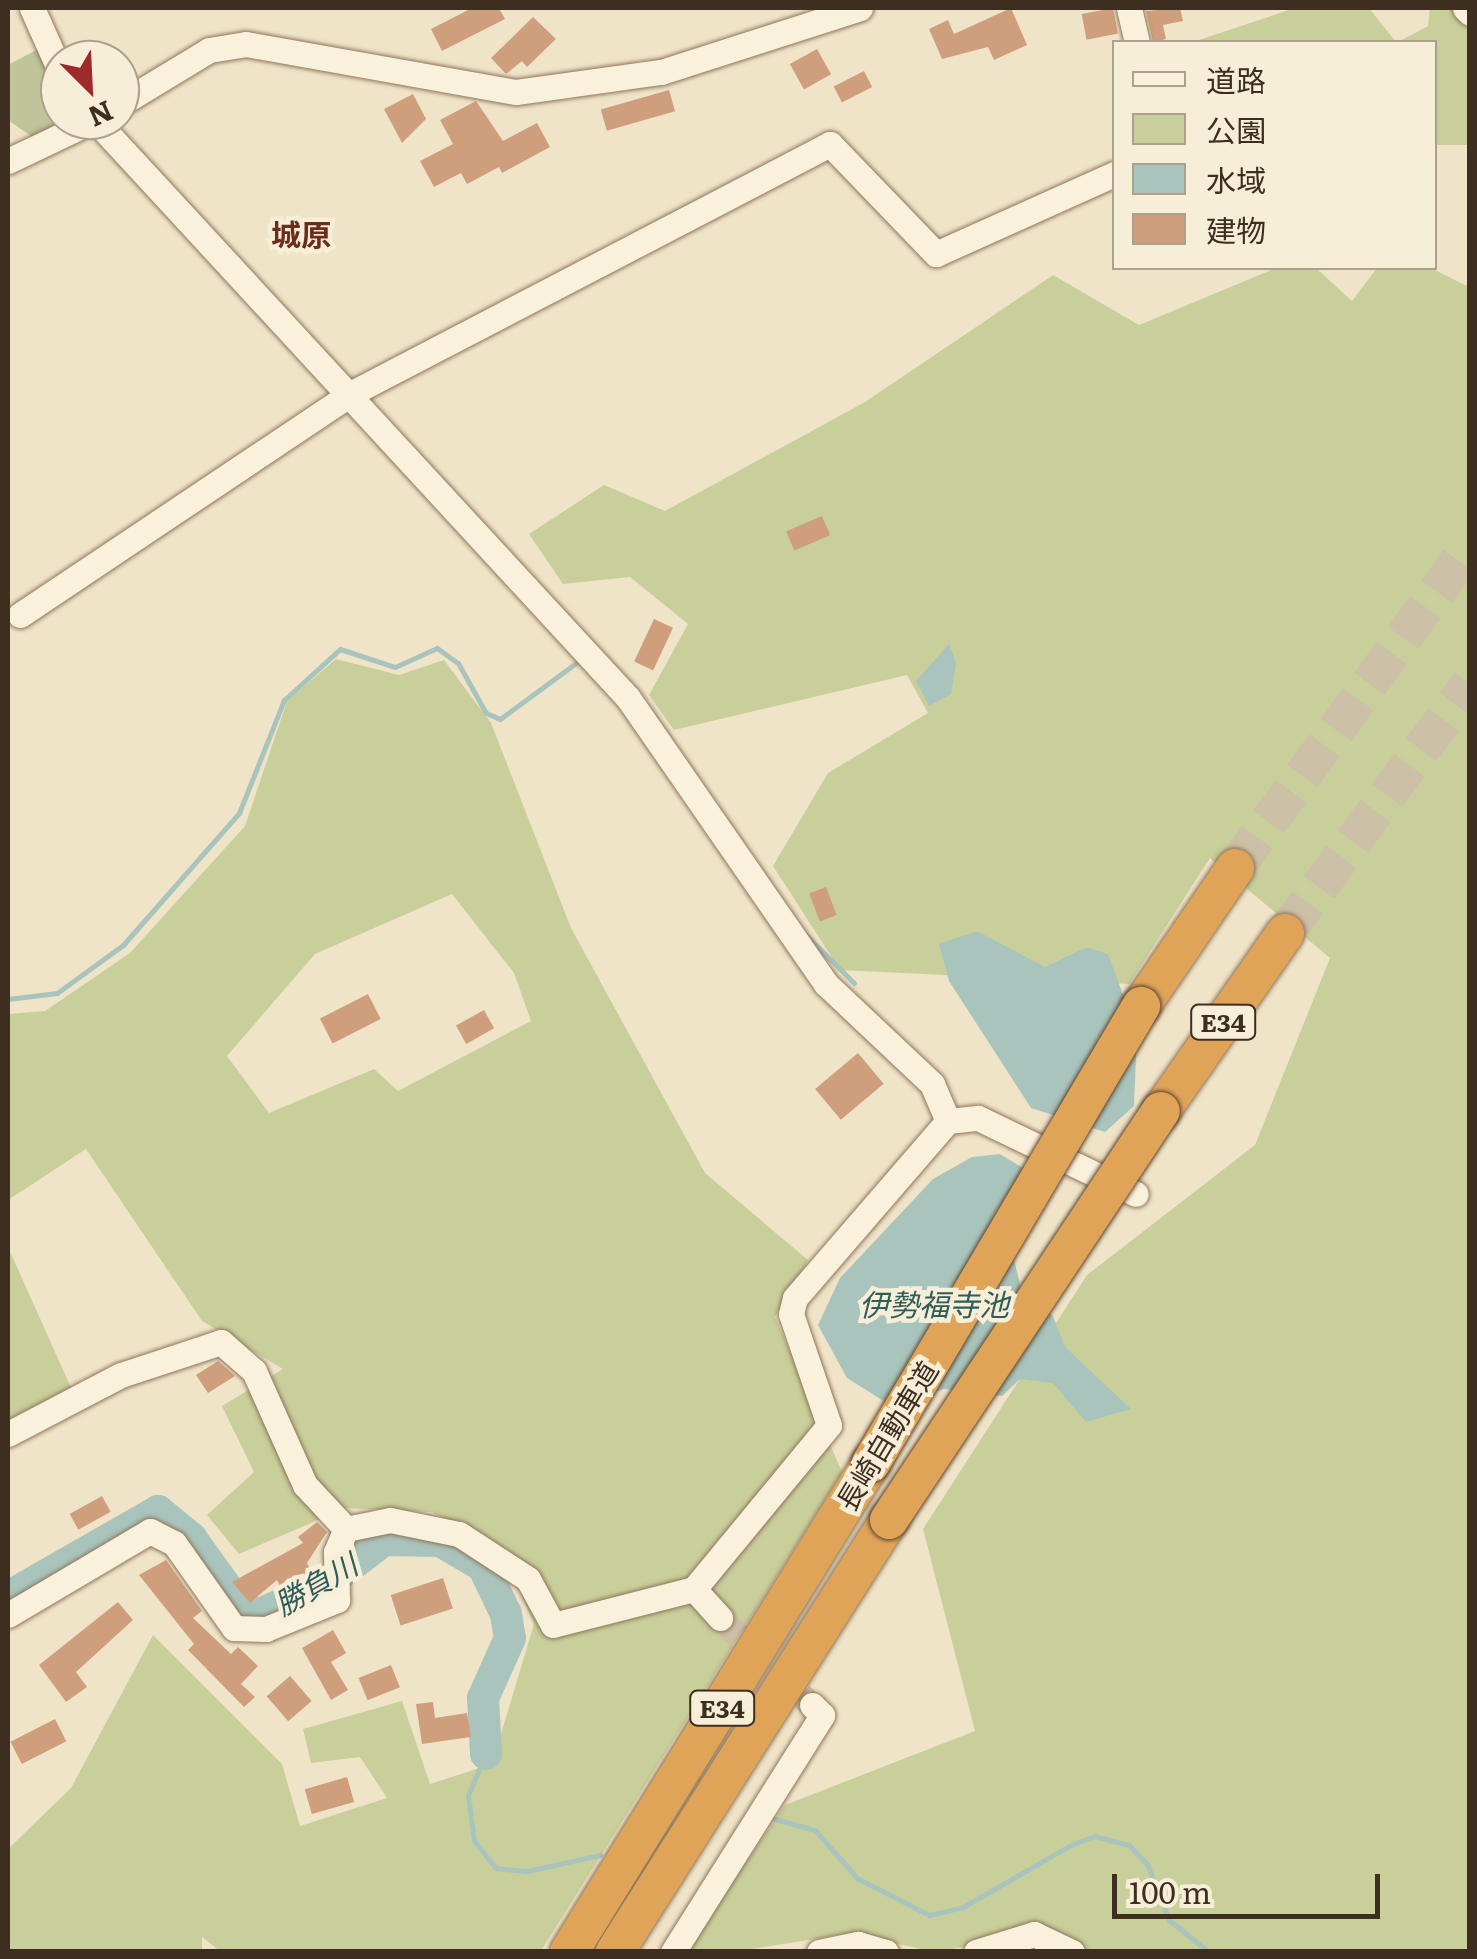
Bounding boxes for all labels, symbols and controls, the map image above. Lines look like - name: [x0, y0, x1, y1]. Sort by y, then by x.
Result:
- north arrow: [40, 40, 140, 140]
- legend: [1112, 40, 1437, 270]
- text: 道路: [1206, 57, 1266, 101]
- text: N: [82, 92, 121, 140]
- text: 公園: [1206, 107, 1266, 151]
- text: 水域: [1206, 157, 1266, 201]
- text: 建物: [1206, 207, 1266, 251]
- district label: 城原: [271, 215, 331, 251]
- road number: E34: [1188, 1002, 1258, 1042]
- water label: 伊勢福寺池: [859, 1285, 1009, 1321]
- street label: 長崎自動車道: [828, 1354, 944, 1516]
- water label: 勝負川: [267, 1545, 363, 1621]
- road number: E34: [687, 1688, 757, 1728]
- scale bar: [1117, 1854, 1384, 1916]
- text: 100 m: [1129, 1869, 1211, 1913]

